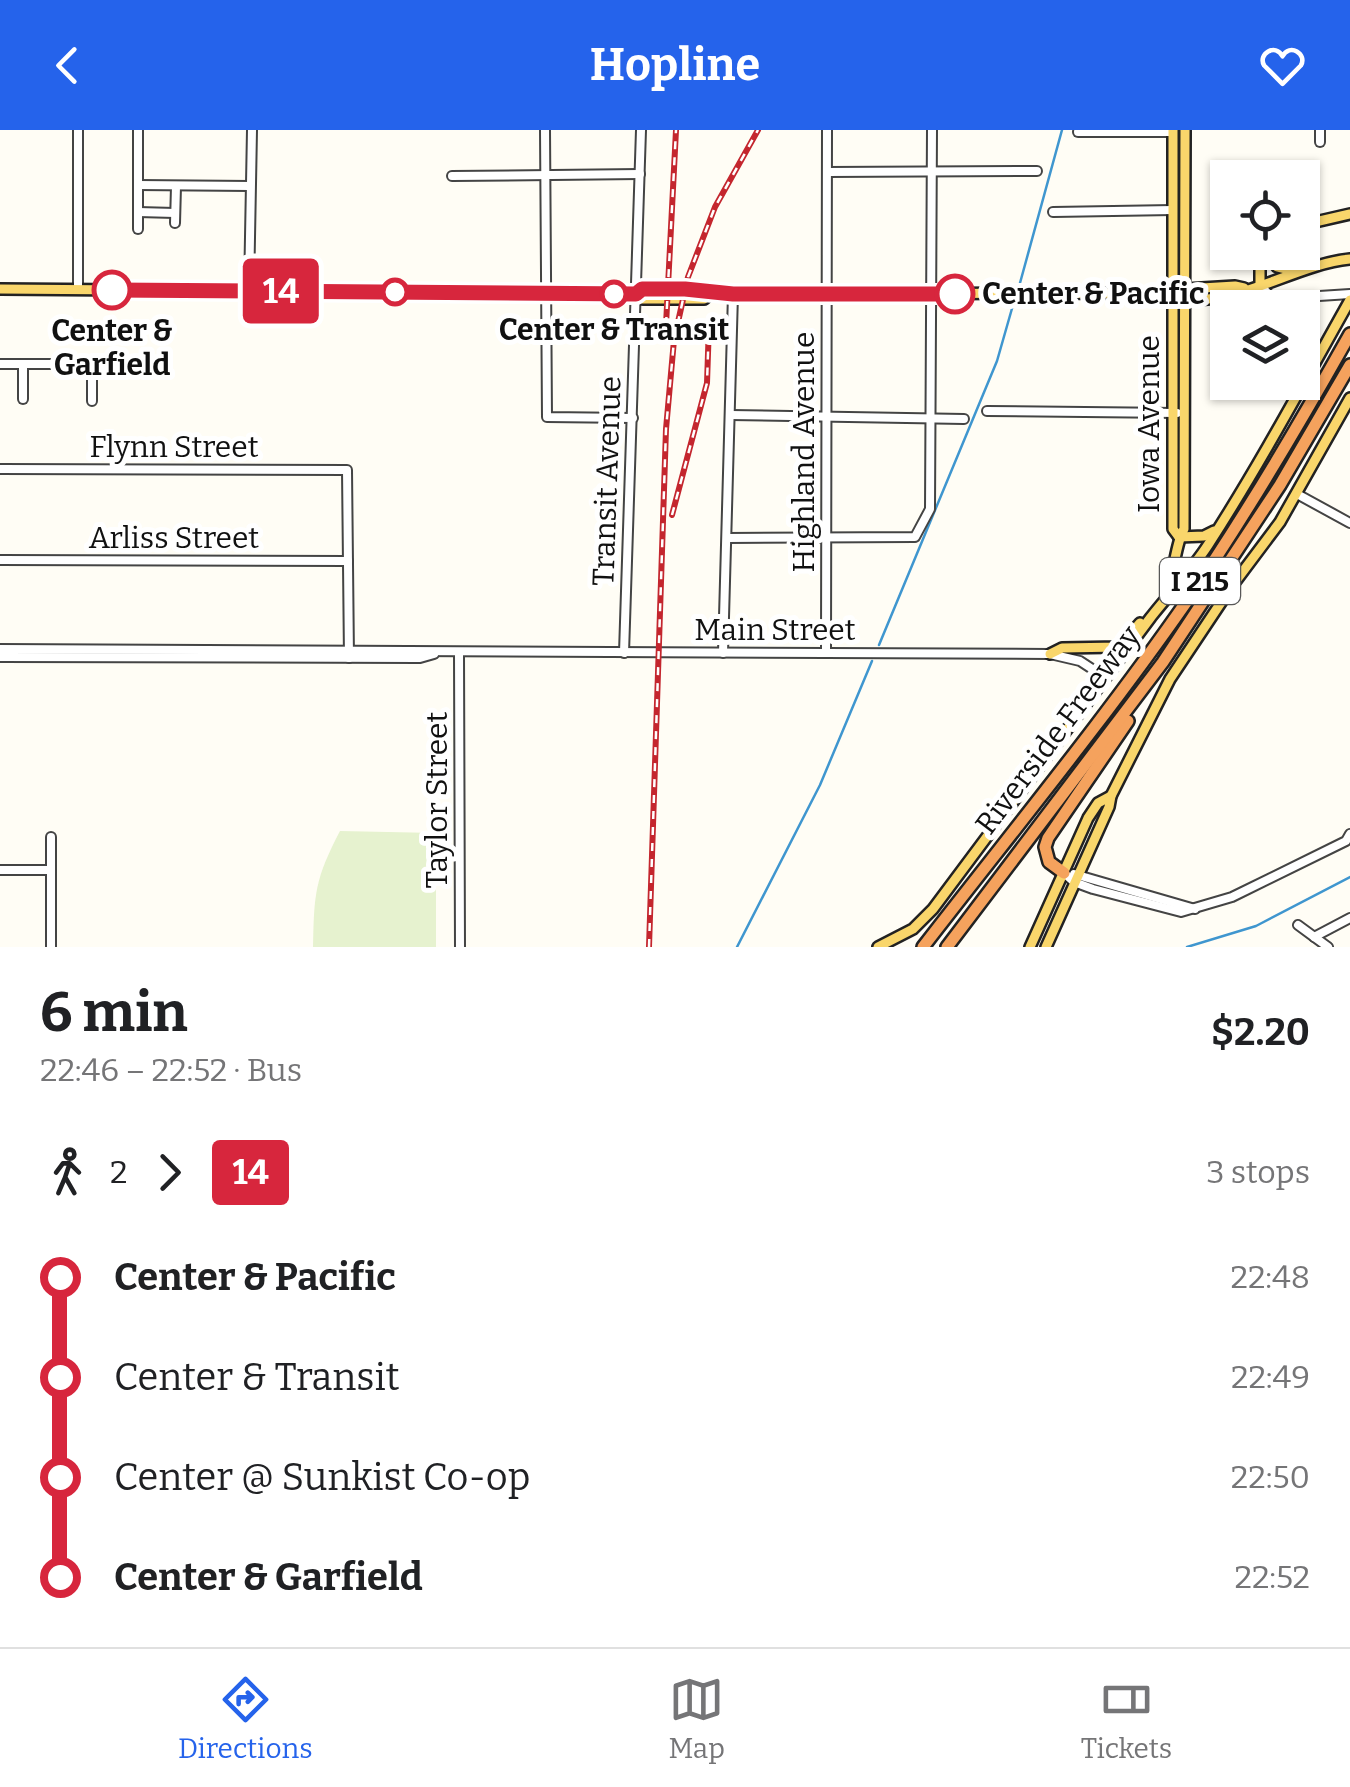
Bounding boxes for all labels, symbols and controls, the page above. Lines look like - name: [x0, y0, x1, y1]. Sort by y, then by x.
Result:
- icon: back: [40, 38, 95, 93]
- text: Hopline: [590, 38, 760, 92]
- icon: heart: [1255, 38, 1310, 93]
- map controls: [1210, 160, 1320, 400]
- button: locate: [1210, 160, 1320, 270]
- line badge: 14: [236, 258, 326, 324]
- text: 14: [263, 270, 299, 312]
- marker: Center & Garfield: [93, 271, 131, 309]
- marker: Center & Pacific: [936, 275, 974, 313]
- place label: Center & Pacific: [982, 276, 1205, 312]
- unlabelled marker: [382, 279, 408, 305]
- marker: Center & Transit: [601, 281, 627, 307]
- button: layers: [1210, 290, 1320, 400]
- place label: Center & Transit: [499, 312, 729, 348]
- place label: Center & Garfield: [51, 313, 173, 383]
- street label: Highland Avenue: [786, 332, 822, 572]
- street label: Iowa Avenue: [1131, 335, 1167, 513]
- street label: Transit Avenue: [585, 375, 629, 587]
- street label: Flynn Street: [89, 429, 259, 465]
- street label: Arliss Street: [89, 520, 259, 556]
- road number: I 215: [1160, 558, 1240, 604]
- street label: Main Street: [694, 612, 856, 648]
- street label: Riverside Freeway: [968, 619, 1148, 841]
- street label: Taylor Street: [419, 711, 455, 888]
- text: 6 min: [40, 980, 188, 1046]
- text: $2.20: [1211, 1009, 1310, 1055]
- text: 22:46 – 22:52 · Bus: [40, 1051, 302, 1089]
- icon: walk: [40, 1145, 95, 1200]
- icon: forward: [142, 1145, 197, 1200]
- text: 14: [232, 1151, 269, 1193]
- text: 2: [110, 1153, 127, 1191]
- text: 3 stops: [1206, 1153, 1310, 1191]
- text: Center & Pacific: [114, 1254, 396, 1300]
- text: 22:48: [1231, 1258, 1310, 1296]
- text: Center & Transit: [114, 1354, 400, 1400]
- text: 22:49: [1231, 1358, 1310, 1396]
- text: Center @ Sunkist Co-op: [114, 1454, 530, 1500]
- text: 22:50: [1231, 1458, 1310, 1496]
- text: Center & Garfield: [114, 1554, 423, 1600]
- text: 22:52: [1234, 1558, 1310, 1596]
- tab: Directions: [178, 1672, 313, 1765]
- tab: Map: [668, 1672, 725, 1765]
- tab: Tickets: [1081, 1672, 1172, 1765]

